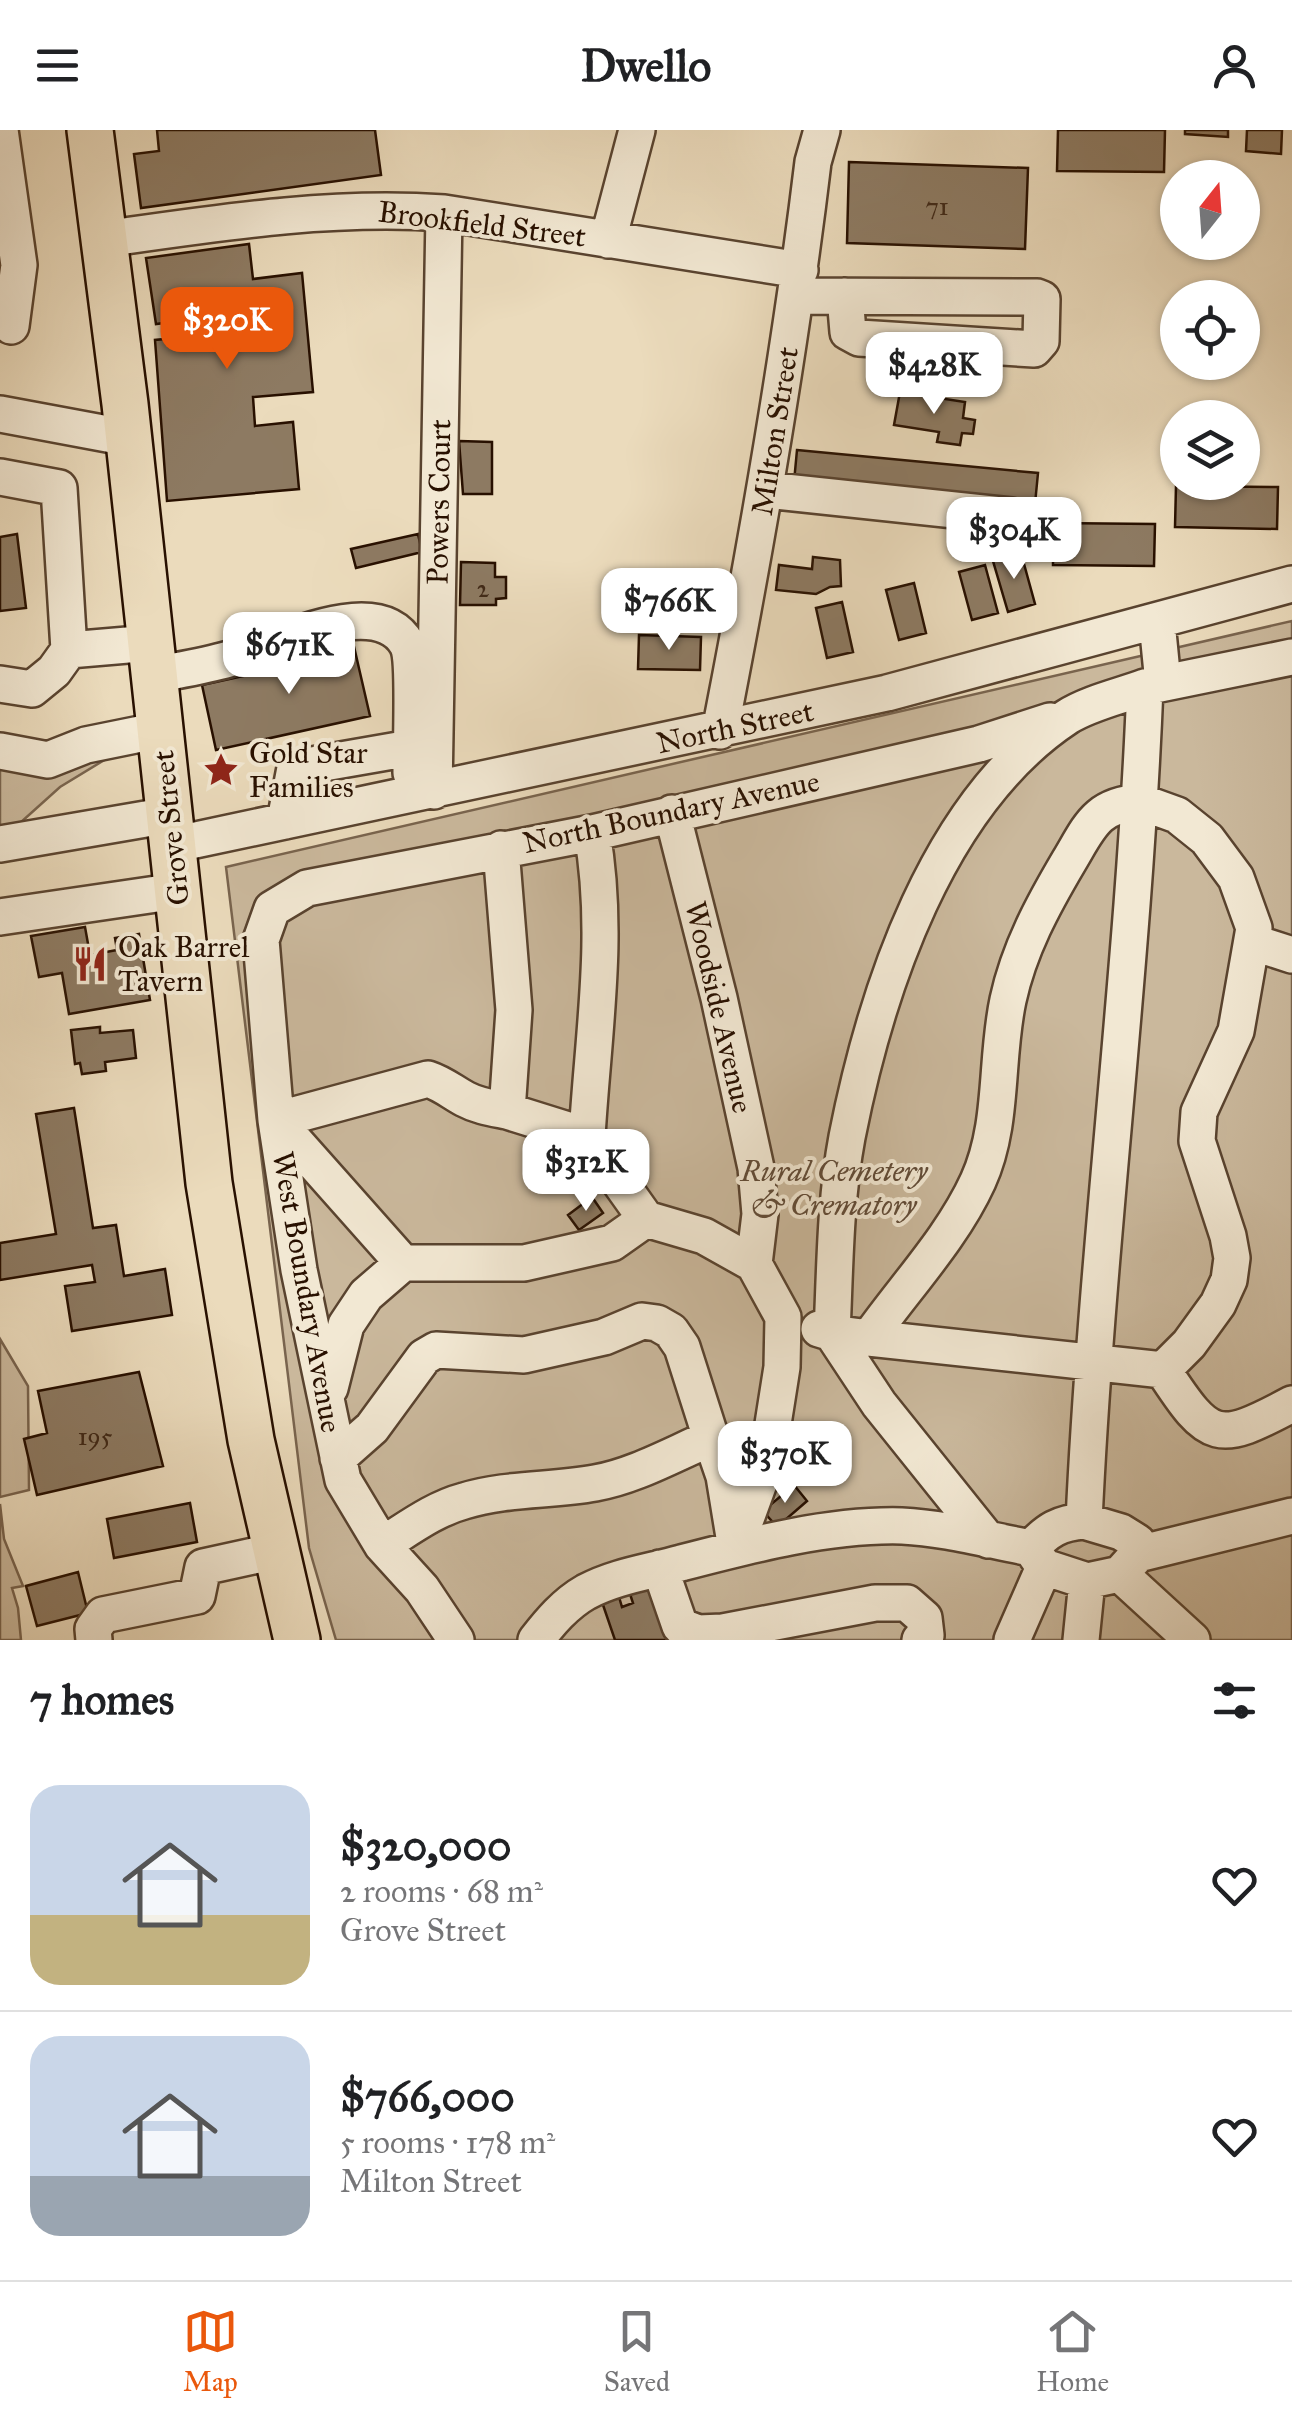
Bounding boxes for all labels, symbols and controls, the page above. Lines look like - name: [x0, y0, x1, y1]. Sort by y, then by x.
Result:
- icon: menu: [30, 38, 85, 93]
- text: Dwello: [581, 38, 711, 93]
- icon: person: [1207, 38, 1262, 93]
- north arrow: [1160, 160, 1260, 260]
- map controls: [1160, 160, 1260, 500]
- house number: 71: [925, 191, 949, 222]
- street label: Brookfield Street: [376, 193, 588, 255]
- button: locate: [1160, 280, 1260, 380]
- pin: $320K: [157, 287, 297, 372]
- text: $320K: [182, 300, 272, 339]
- pin: $428K: [864, 332, 1004, 417]
- street label: Milton Street: [744, 344, 806, 518]
- text: $428K: [888, 345, 980, 384]
- button: layers: [1160, 400, 1260, 500]
- street label: Powers Court: [420, 418, 458, 585]
- pin: $304K: [944, 497, 1084, 582]
- text: $304K: [968, 510, 1060, 549]
- pin: $766K: [599, 568, 739, 653]
- house number: 2: [477, 573, 490, 604]
- text: $766K: [623, 581, 715, 620]
- pin: $671K: [219, 612, 359, 697]
- text: $671K: [245, 625, 333, 664]
- street label: North Street: [653, 693, 817, 761]
- place label: Gold Star Families: [249, 735, 368, 805]
- street label: Grove Street: [145, 748, 197, 907]
- place icon: Gold Star Families: [202, 751, 240, 789]
- street label: North Boundary Avenue: [519, 763, 823, 861]
- street label: Woodside Avenue: [677, 898, 761, 1116]
- place label: Oak Barrel Tavern: [118, 929, 250, 999]
- restaurant icon: Oak Barrel Tavern: [71, 945, 109, 983]
- pin: $312K: [516, 1129, 656, 1214]
- text: $312K: [544, 1142, 628, 1181]
- street label: West Boundary Avenue: [265, 1149, 349, 1435]
- park label: Rural Cemetery & Crematory: [740, 1153, 929, 1223]
- house number: 195: [78, 1421, 113, 1452]
- pin: $370K: [715, 1421, 855, 1506]
- text: $370K: [740, 1434, 830, 1473]
- icon: filters: [1207, 1673, 1262, 1728]
- text: 7 homes: [30, 1674, 174, 1726]
- text: $320,000: [340, 1820, 511, 1872]
- icon: home: [110, 1825, 230, 1945]
- icon: heart: [1207, 1858, 1262, 1913]
- text: 2 rooms · 68 m²: [340, 1872, 543, 1911]
- text: Grove Street: [340, 1911, 506, 1950]
- text: $766,000: [340, 2071, 515, 2123]
- icon: home: [110, 2076, 230, 2196]
- icon: heart: [1207, 2109, 1262, 2164]
- text: 5 rooms · 178 m²: [340, 2123, 555, 2162]
- text: Milton Street: [340, 2162, 522, 2201]
- tab: Map: [183, 2304, 238, 2399]
- tab: Saved: [604, 2304, 670, 2399]
- tab: Home: [1036, 2304, 1109, 2399]

